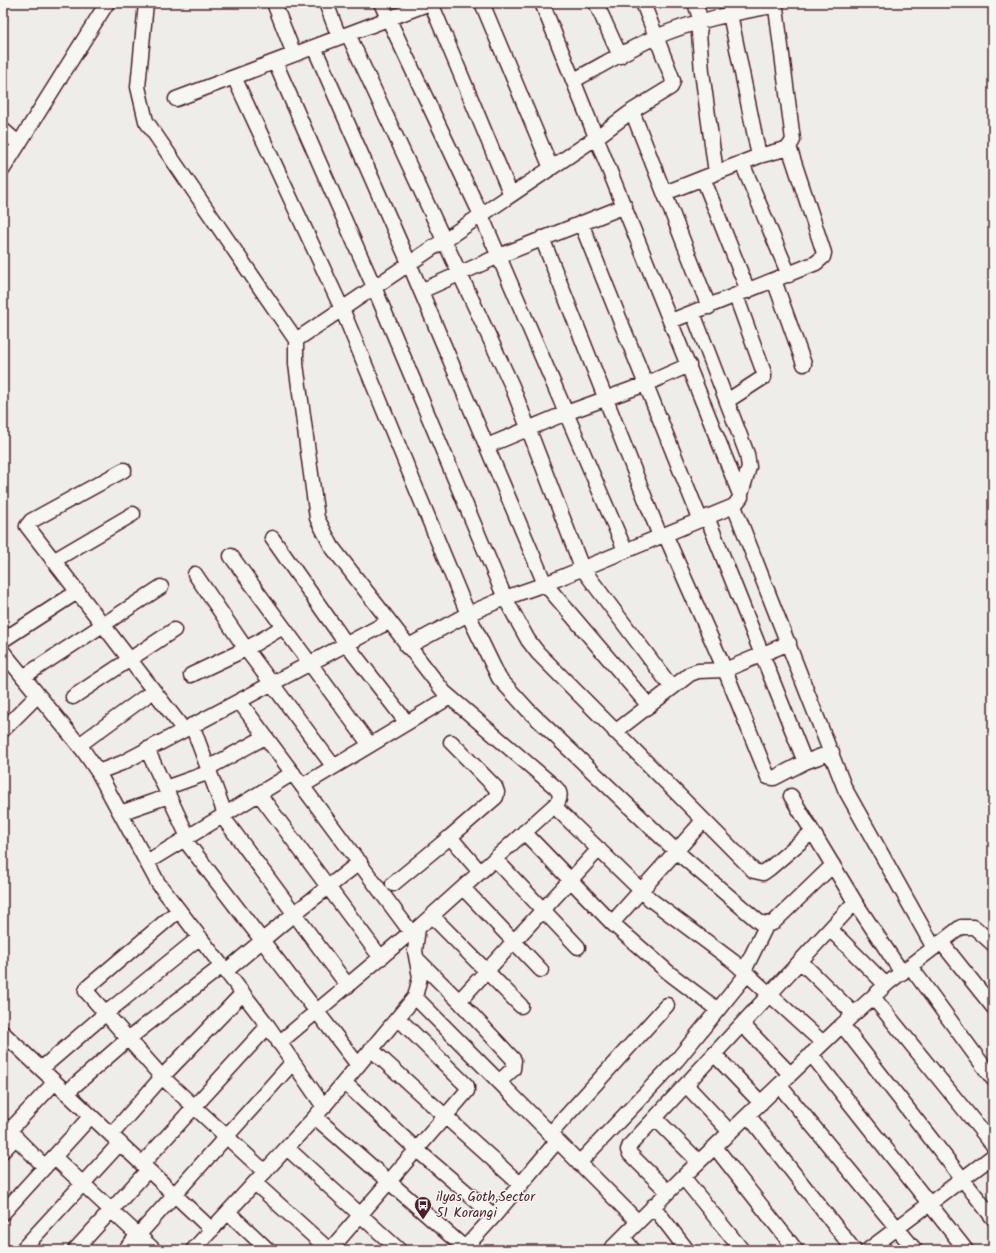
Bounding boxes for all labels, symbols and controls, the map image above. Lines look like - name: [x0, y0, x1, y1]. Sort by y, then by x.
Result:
- place label: ilyas Goth,Sector 51 Korangi: [436, 1186, 536, 1224]
- bus stop icon: ilyas Goth,Sector 51 Korangi: [413, 1195, 433, 1220]

